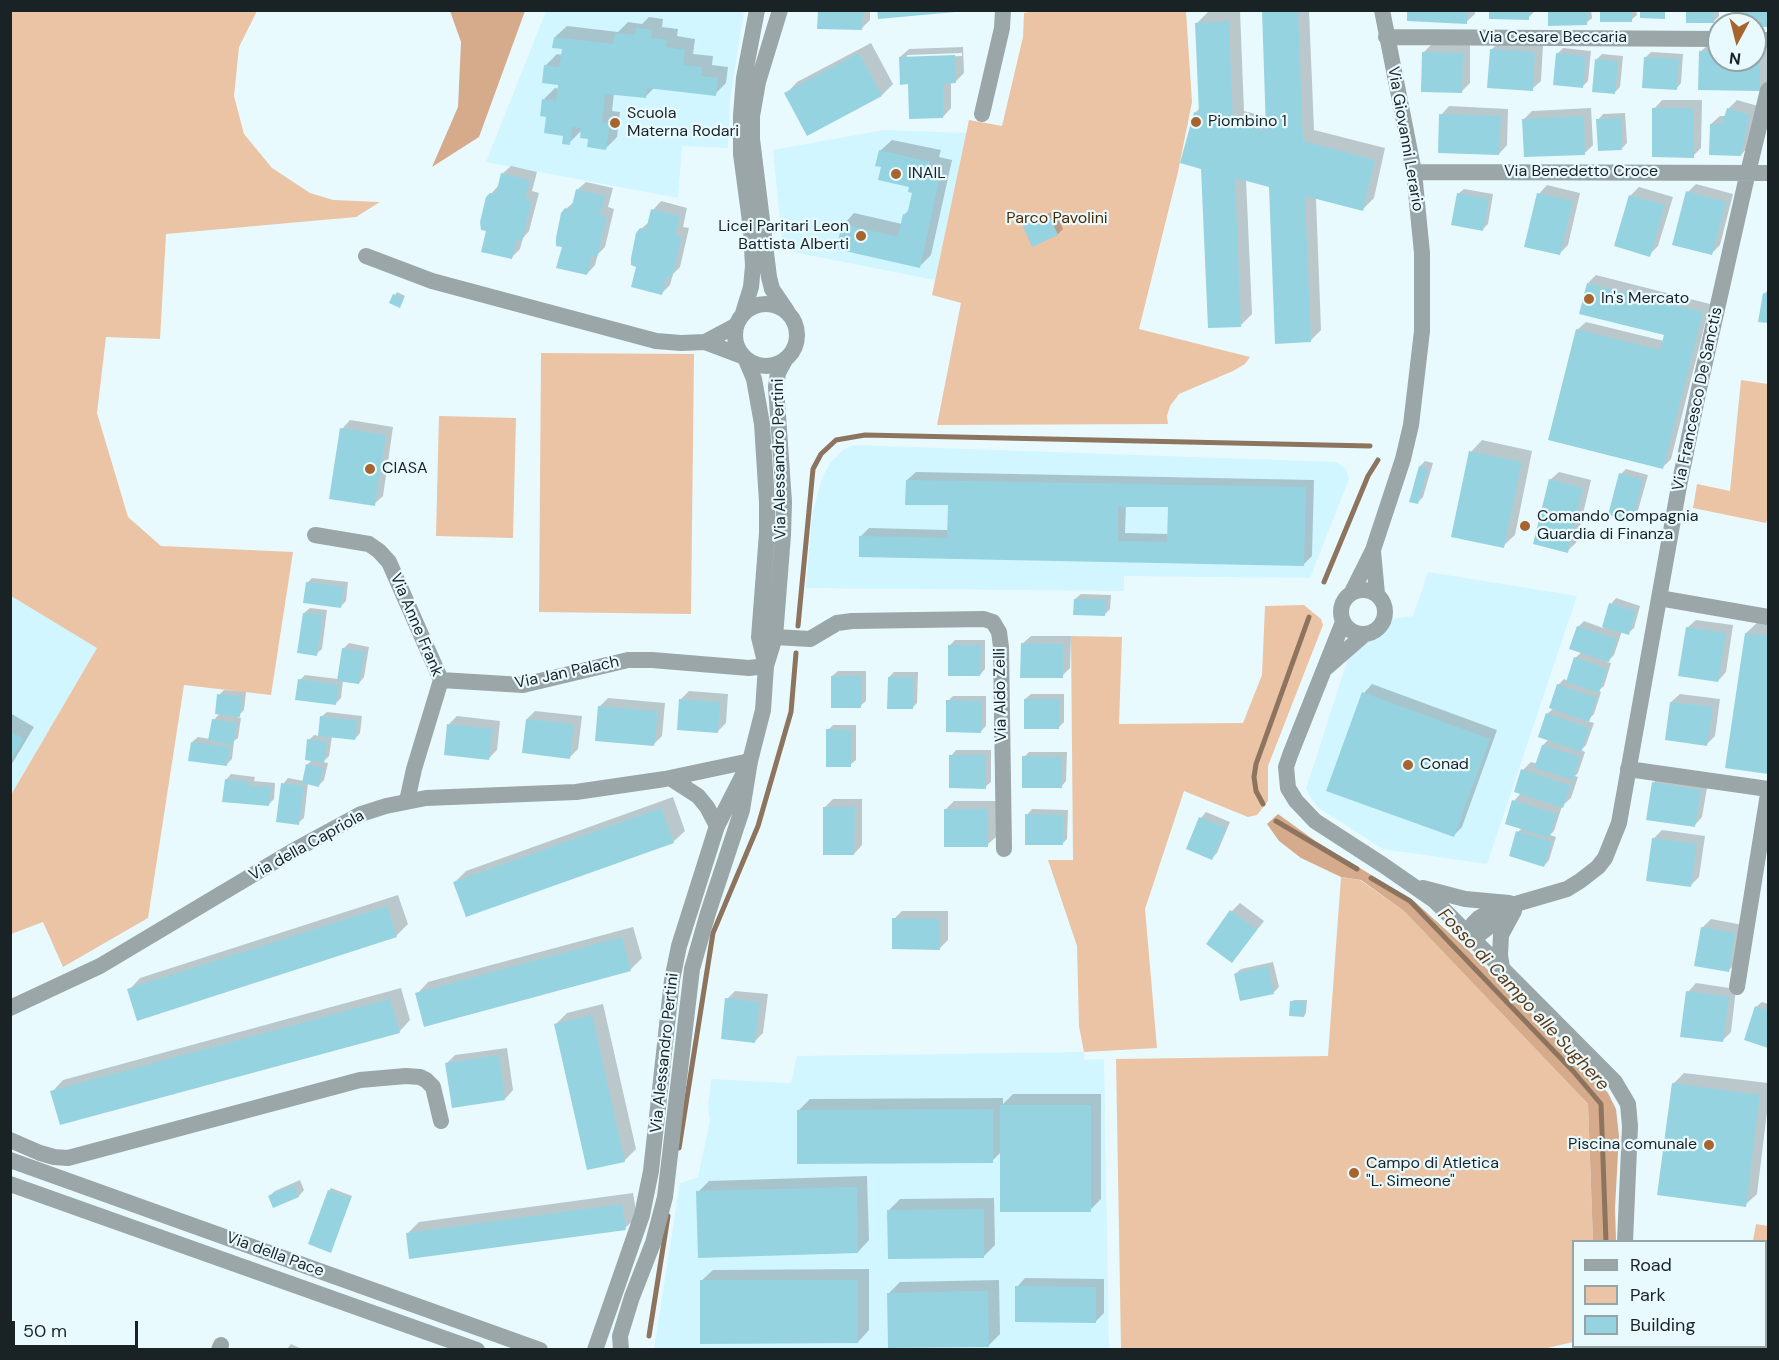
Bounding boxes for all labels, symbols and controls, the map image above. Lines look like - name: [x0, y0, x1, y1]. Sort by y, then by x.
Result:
- north arrow: [1707, 12, 1767, 72]
- street label: Via Cesare Beccaria: [1479, 28, 1627, 48]
- text: N: [1728, 47, 1742, 70]
- street label: Via Giovanni Lerario: [1383, 65, 1427, 213]
- place label: Scuola Materna Rodari: [627, 104, 739, 142]
- place label: Piombino 1: [1208, 112, 1287, 132]
- marker: Piombino 1: [1189, 115, 1203, 129]
- marker: Scuola Materna Rodari: [608, 116, 622, 130]
- street label: Via Benedetto Croce: [1504, 162, 1658, 182]
- place label: INAIL: [908, 164, 946, 184]
- marker: INAIL: [889, 167, 903, 181]
- park label: Parco Pavolini: [1006, 209, 1108, 229]
- place label: Licei Paritari Leon Battista Alberti: [718, 217, 849, 255]
- marker: Licei Paritari Leon Battista Alberti: [854, 229, 868, 243]
- place label: In's Mercato: [1601, 289, 1689, 309]
- marker: In's Mercato: [1582, 292, 1596, 306]
- street label: Via Francesco De Sanctis: [1669, 305, 1727, 493]
- street label: Via Alessandro Pertini: [769, 378, 791, 540]
- place label: CIASA: [382, 459, 428, 479]
- marker: CIASA: [363, 462, 377, 476]
- place label: Comando Compagnia Guardia di Finanza: [1537, 507, 1698, 545]
- marker: Comando Compagnia Guardia di Finanza: [1518, 519, 1532, 533]
- street label: Via Anne Frank: [386, 570, 446, 680]
- street label: Via Aldo Zelli: [991, 648, 1011, 742]
- street label: Via Jan Palach: [513, 653, 621, 693]
- place label: Conad: [1420, 755, 1469, 775]
- marker: Conad: [1401, 758, 1415, 772]
- street label: Via della Capriola: [246, 806, 368, 886]
- water label: Fosso di Campo alle Sughere: [1433, 904, 1613, 1096]
- street label: Via Alessandro Pertini: [647, 972, 683, 1134]
- place label: Piscina comunale: [1568, 1135, 1697, 1155]
- marker: Piscina comunale: [1702, 1138, 1716, 1152]
- place label: Campo di Atletica "L. Simeone": [1366, 1154, 1499, 1192]
- marker: Campo di Atletica "L. Simeone": [1347, 1166, 1361, 1180]
- street label: Via della Pace: [224, 1228, 326, 1282]
- legend: [1572, 1240, 1767, 1348]
- text: Road: [1630, 1253, 1672, 1277]
- text: Park: [1630, 1283, 1666, 1307]
- scale bar: [15, 1309, 141, 1347]
- text: Building: [1630, 1313, 1695, 1337]
- text: 50 m: [23, 1319, 67, 1343]

